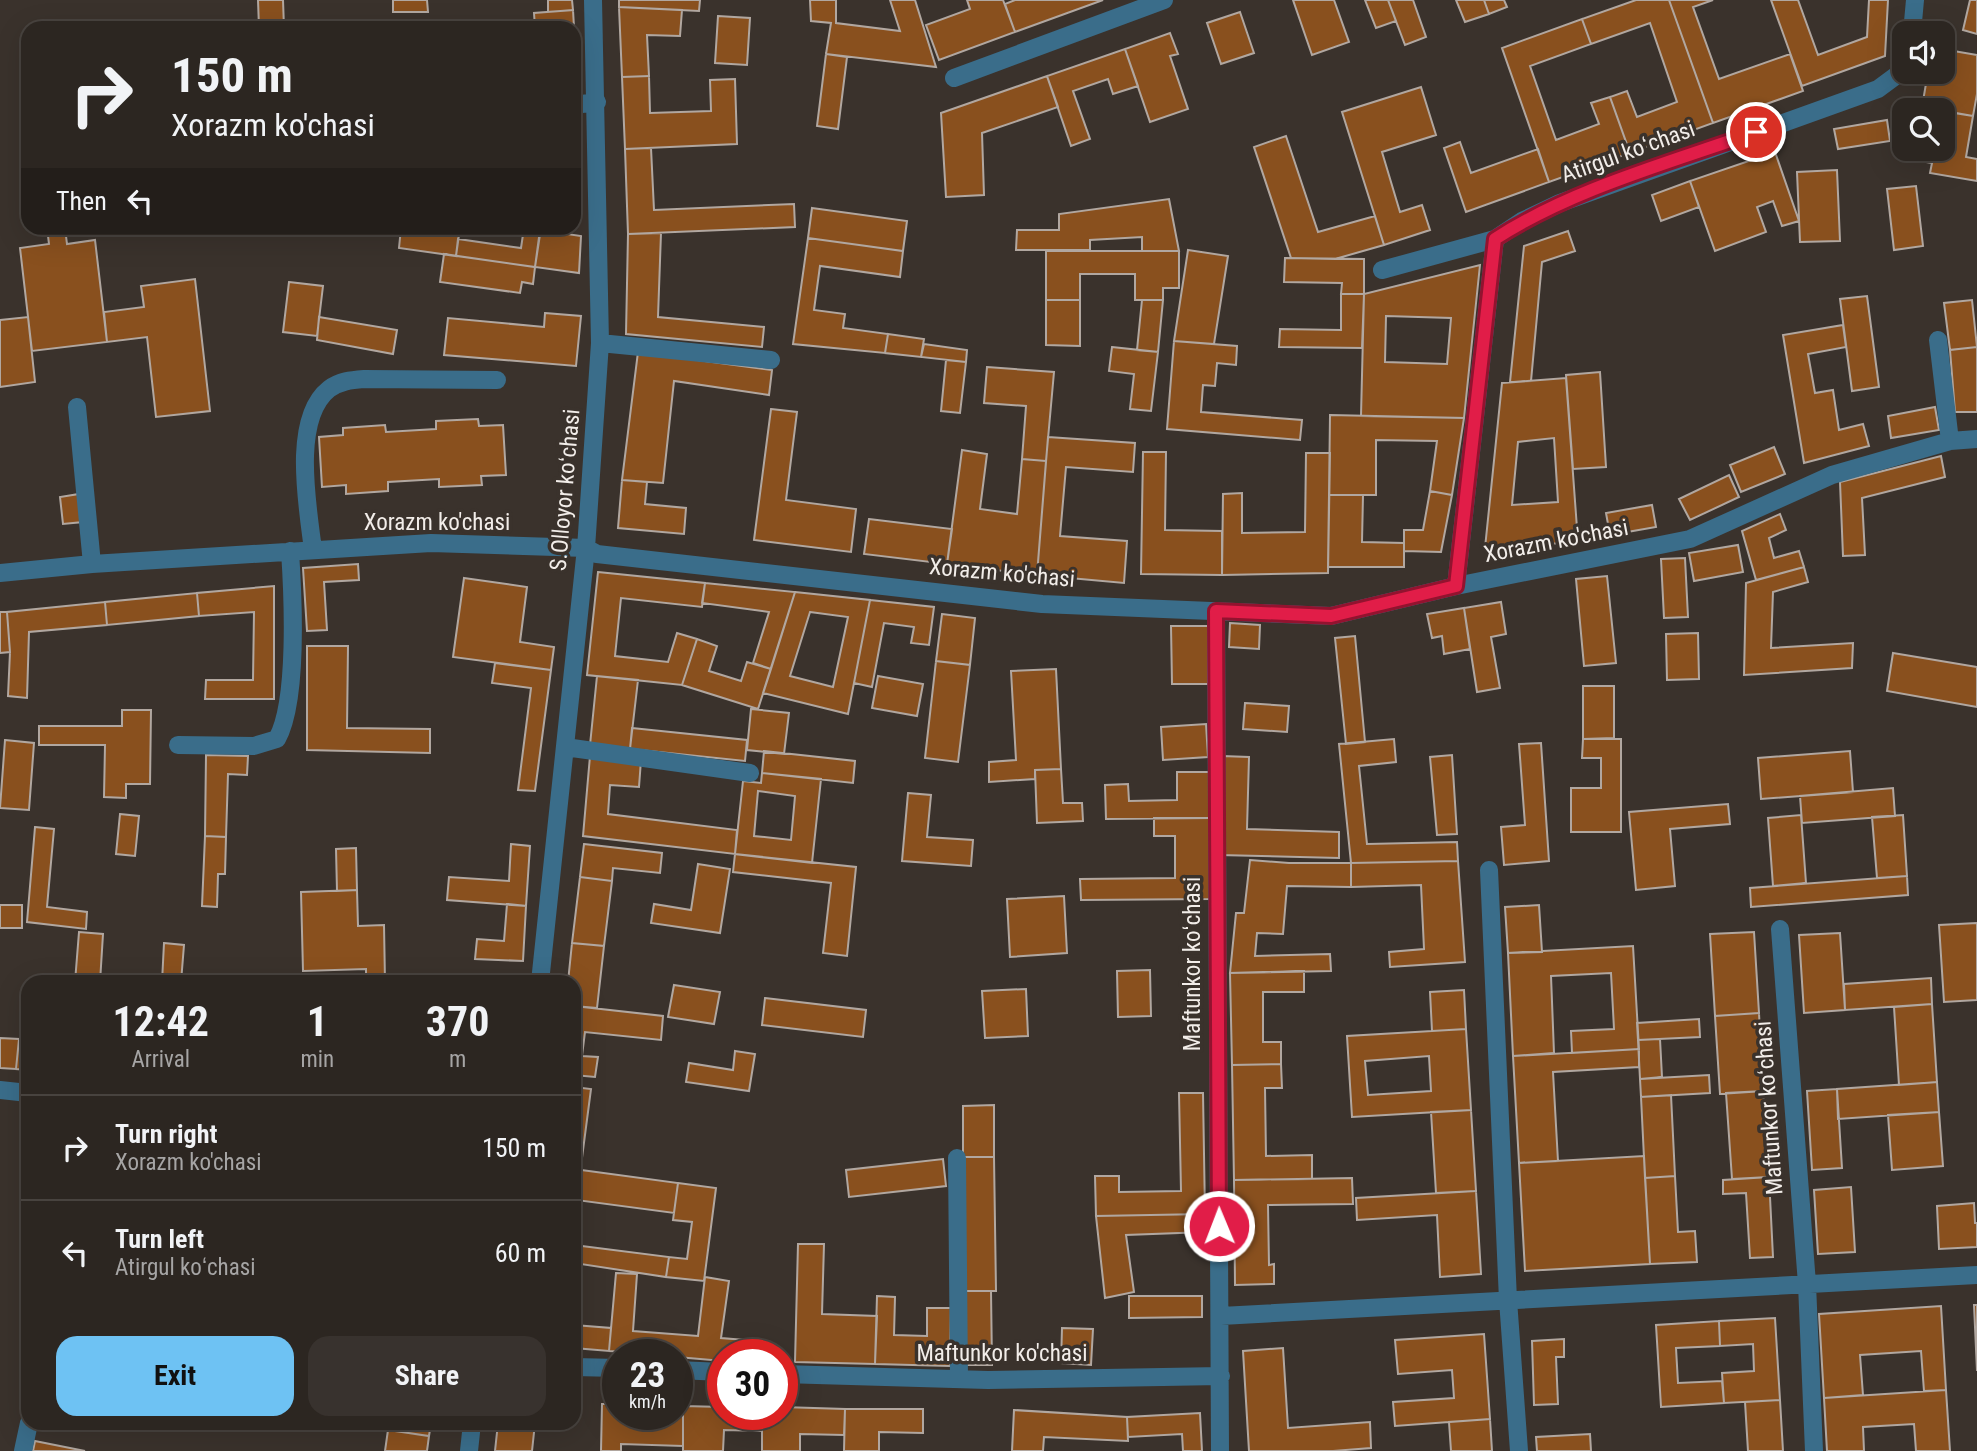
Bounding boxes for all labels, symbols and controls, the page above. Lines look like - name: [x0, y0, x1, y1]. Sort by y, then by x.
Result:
- map controls: [1892, 21, 1955, 161]
- button: sound: [1892, 21, 1955, 84]
- text: 150 m: [171, 47, 293, 104]
- icon: right: [56, 49, 147, 140]
- button: search: [1892, 98, 1955, 161]
- pin: [1726, 102, 1786, 162]
- text: Xorazm ko'chasi: [171, 106, 375, 144]
- icon: arrive: [1737, 113, 1775, 151]
- street label: Atirgul koʻchasi: [1557, 115, 1699, 189]
- icon: left: [121, 182, 159, 220]
- text: Then: [56, 186, 107, 216]
- street label: S.Olloyor koʻchasi: [544, 408, 586, 572]
- street label: Xorazm ko'chasi: [364, 509, 510, 536]
- street label: Xorazm ko'chasi: [1482, 514, 1630, 568]
- street label: Xorazm ko'chasi: [928, 553, 1076, 593]
- street label: Maftunkor koʻchasi: [1179, 877, 1206, 1051]
- text: 12:42: [113, 997, 209, 1046]
- text: 1: [307, 997, 328, 1046]
- text: 370: [426, 997, 489, 1046]
- street label: Maftunkor koʻchasi: [1749, 1020, 1789, 1196]
- text: Arrival: [131, 1046, 190, 1073]
- text: min: [300, 1046, 334, 1073]
- text: m: [449, 1046, 466, 1073]
- text: Turn right: [115, 1119, 217, 1149]
- icon: right: [56, 1129, 94, 1167]
- text: 150 m: [482, 1133, 546, 1163]
- text: Xorazm ko'chasi: [115, 1149, 262, 1176]
- position arrow: [1182, 1189, 1256, 1263]
- text: Turn left: [115, 1224, 204, 1254]
- icon: left: [56, 1234, 94, 1272]
- text: 60 m: [495, 1238, 546, 1268]
- text: Atirgul koʻchasi: [115, 1254, 256, 1281]
- button: Exit: [56, 1336, 294, 1416]
- button: Share: [308, 1336, 546, 1416]
- speed limit sign: 30: [707, 1339, 798, 1430]
- street label: Maftunkor ko'chasi: [916, 1340, 1088, 1367]
- text: 23: [630, 1355, 665, 1396]
- text: km/h: [629, 1391, 666, 1412]

